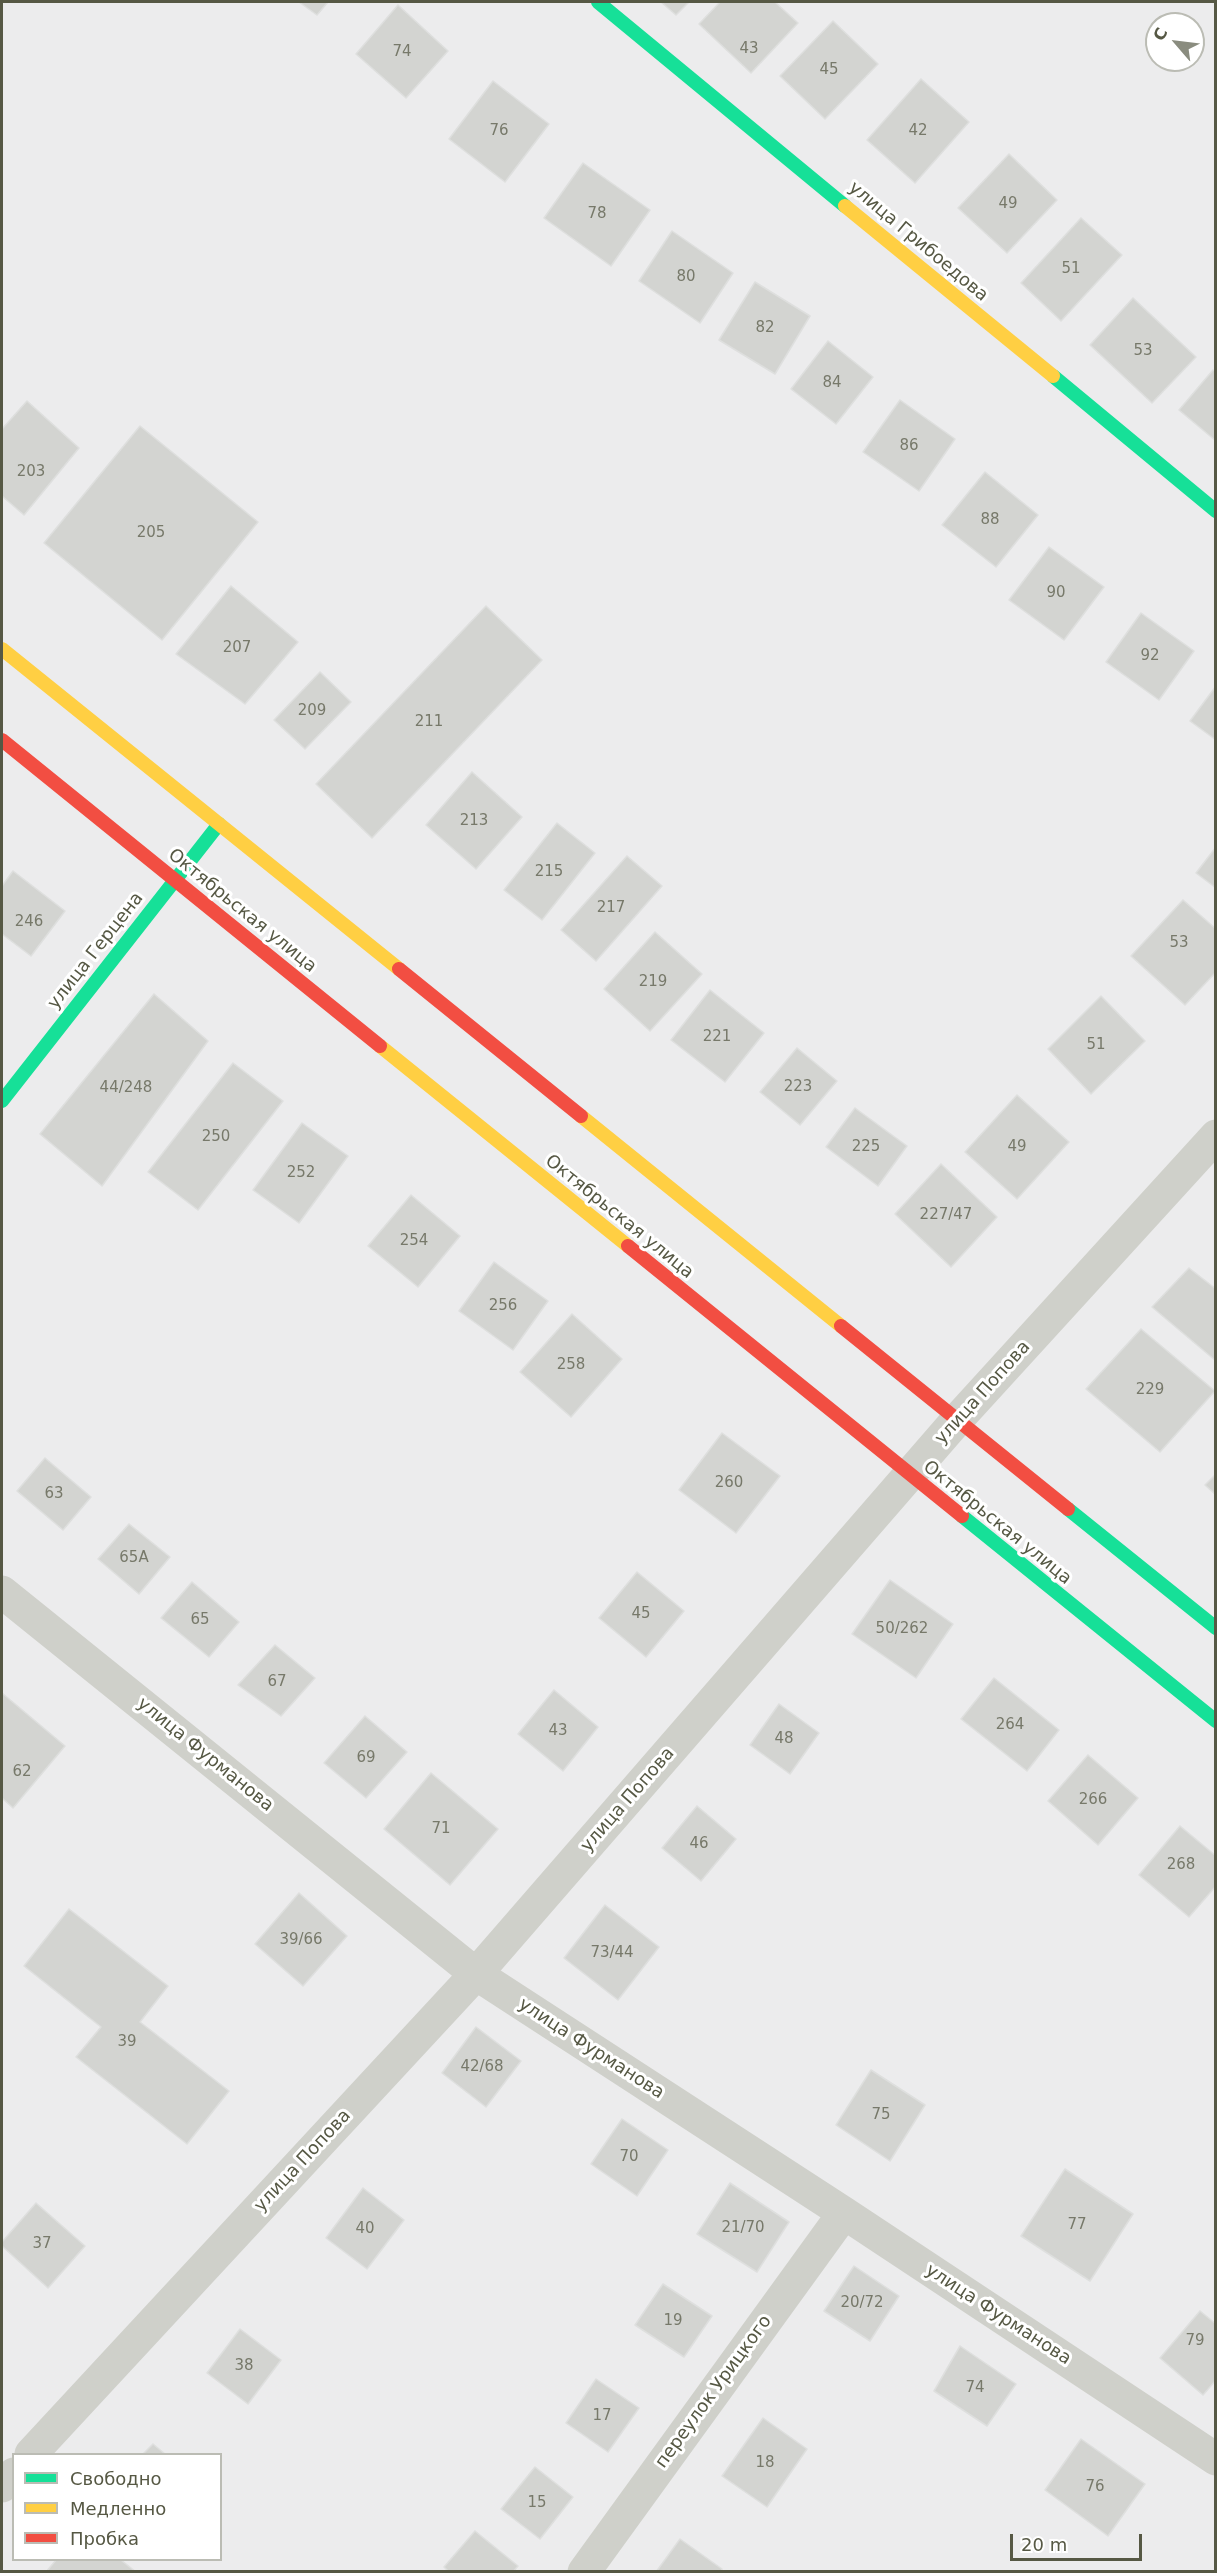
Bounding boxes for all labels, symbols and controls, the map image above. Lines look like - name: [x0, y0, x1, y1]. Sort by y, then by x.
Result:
- north arrow: [1145, 12, 1205, 72]
- text: С: [1149, 25, 1172, 44]
- house number: 43: [739, 40, 759, 58]
- house number: 74: [392, 43, 412, 61]
- house number: 45: [819, 61, 839, 79]
- house number: 76: [489, 122, 509, 140]
- house number: 42: [908, 122, 928, 140]
- street label: улица Грибоедова: [844, 177, 992, 307]
- house number: 49: [998, 195, 1018, 213]
- house number: 78: [587, 205, 607, 223]
- house number: 51: [1061, 260, 1081, 278]
- house number: 80: [676, 268, 696, 286]
- house number: 82: [755, 319, 775, 337]
- house number: 53: [1133, 342, 1153, 360]
- house number: 84: [822, 374, 842, 392]
- house number: 86: [899, 437, 919, 455]
- house number: 203: [17, 463, 45, 481]
- house number: 88: [980, 511, 1000, 529]
- house number: 205: [137, 524, 165, 542]
- house number: 90: [1046, 584, 1066, 602]
- house number: 207: [223, 639, 251, 657]
- house number: 92: [1140, 647, 1160, 665]
- house number: 209: [298, 702, 326, 720]
- house number: 211: [415, 713, 443, 731]
- house number: 213: [460, 812, 488, 830]
- street label: Октябрьская улица: [163, 844, 321, 978]
- house number: 215: [535, 863, 563, 881]
- street label: улица Герцена: [44, 888, 148, 1014]
- house number: 217: [597, 899, 625, 917]
- house number: 246: [15, 913, 43, 931]
- house number: 53: [1169, 934, 1189, 952]
- house number: 219: [639, 973, 667, 991]
- house number: 221: [703, 1028, 731, 1046]
- house number: 51: [1086, 1036, 1106, 1054]
- house number: 223: [784, 1078, 812, 1096]
- house number: 44/248: [100, 1079, 152, 1097]
- house number: 250: [202, 1128, 230, 1146]
- house number: 225: [852, 1138, 880, 1156]
- house number: 49: [1007, 1138, 1027, 1156]
- street label: Октябрьская улица: [540, 1150, 698, 1284]
- house number: 252: [287, 1164, 315, 1182]
- house number: 227/47: [920, 1206, 972, 1224]
- house number: 254: [400, 1232, 428, 1250]
- house number: 256: [489, 1297, 517, 1315]
- street label: улица Попова: [931, 1337, 1035, 1449]
- house number: 258: [557, 1356, 585, 1374]
- house number: 229: [1136, 1381, 1164, 1399]
- street label: Октябрьская улица: [918, 1456, 1076, 1590]
- house number: 260: [715, 1474, 743, 1492]
- house number: 63: [44, 1485, 64, 1503]
- house number: 65А: [119, 1549, 149, 1567]
- house number: 45: [631, 1605, 651, 1623]
- house number: 65: [190, 1611, 210, 1629]
- house number: 50/262: [876, 1620, 928, 1638]
- house number: 67: [267, 1673, 287, 1691]
- street label: улица Фурманова: [132, 1693, 278, 1817]
- house number: 264: [996, 1716, 1024, 1734]
- house number: 43: [548, 1722, 568, 1740]
- house number: 48: [774, 1730, 794, 1748]
- street label: улица Попова: [577, 1743, 679, 1857]
- house number: 69: [356, 1749, 376, 1767]
- house number: 62: [12, 1763, 32, 1781]
- house number: 266: [1079, 1791, 1107, 1809]
- house number: 71: [431, 1820, 451, 1838]
- house number: 46: [689, 1835, 709, 1853]
- house number: 268: [1167, 1856, 1195, 1874]
- house number: 39/66: [279, 1931, 323, 1949]
- house number: 73/44: [590, 1944, 634, 1962]
- street label: улица Фурманова: [514, 1994, 668, 2104]
- house number: 39: [117, 2033, 137, 2051]
- house number: 42/68: [460, 2058, 504, 2076]
- street label: улица Попова: [250, 2105, 356, 2217]
- house number: 75: [871, 2106, 891, 2124]
- house number: 70: [619, 2148, 639, 2166]
- house number: 77: [1067, 2216, 1087, 2234]
- house number: 21/70: [721, 2219, 765, 2237]
- house number: 40: [355, 2220, 375, 2238]
- house number: 37: [32, 2235, 52, 2253]
- street label: улица Фурманова: [921, 2260, 1075, 2370]
- house number: 20/72: [840, 2294, 884, 2312]
- street label: переулок Урицкого: [651, 2311, 777, 2473]
- house number: 19: [663, 2312, 683, 2330]
- house number: 79: [1185, 2332, 1205, 2350]
- house number: 38: [234, 2357, 254, 2375]
- house number: 74: [965, 2379, 985, 2397]
- house number: 17: [592, 2407, 612, 2425]
- legend: [12, 2453, 222, 2561]
- house number: 18: [755, 2454, 775, 2472]
- text: Свободно: [70, 2468, 162, 2489]
- house number: 76: [1085, 2478, 1105, 2496]
- house number: 15: [527, 2494, 547, 2512]
- text: Медленно: [70, 2498, 166, 2519]
- scale bar: [1013, 2522, 1145, 2560]
- text: Пробка: [70, 2528, 139, 2549]
- text: 20 m: [1021, 2534, 1067, 2555]

